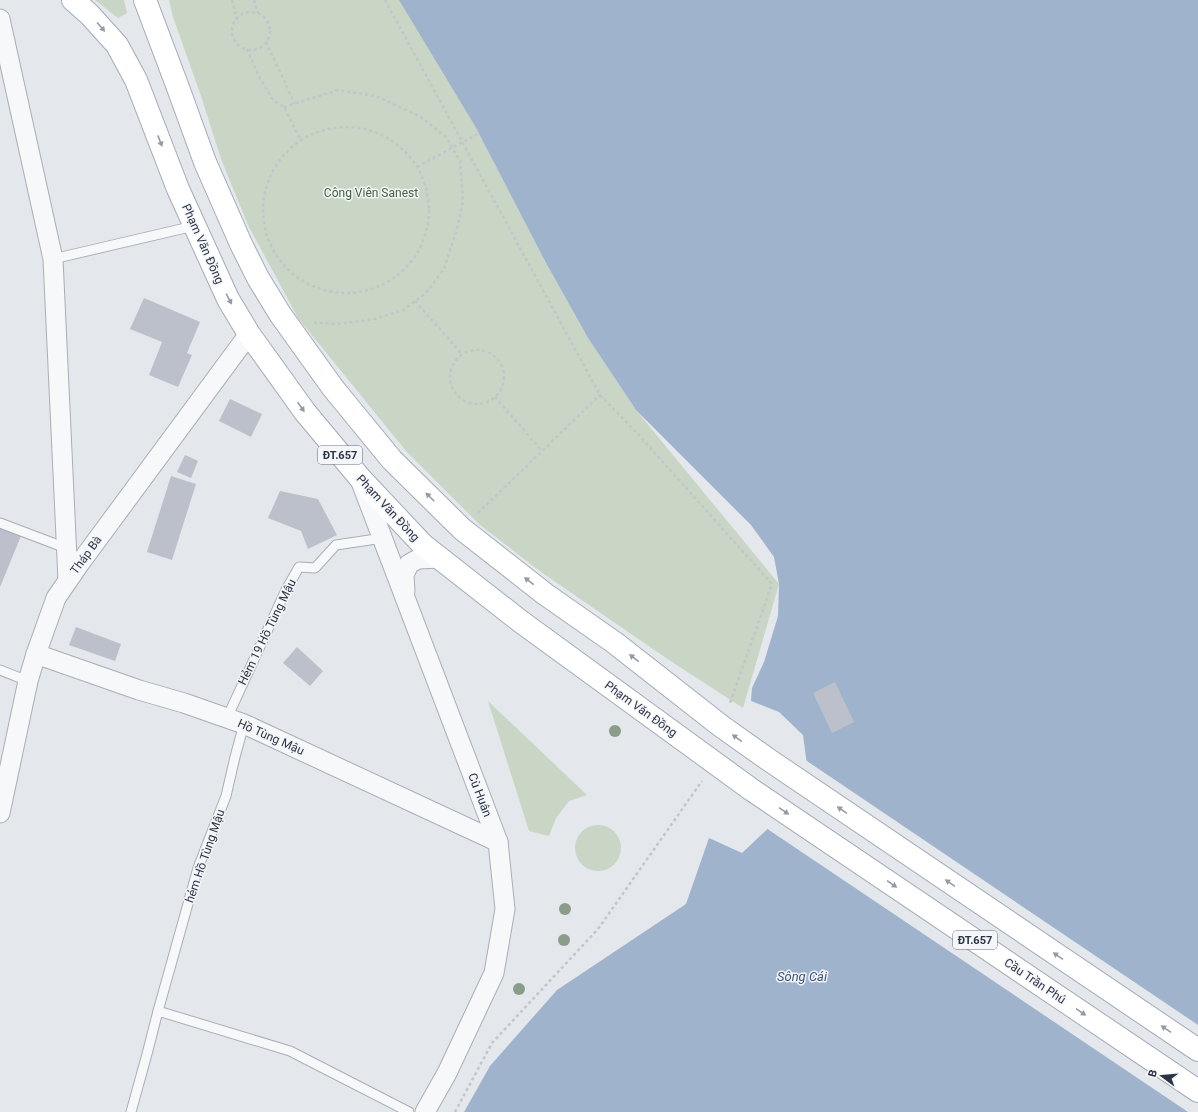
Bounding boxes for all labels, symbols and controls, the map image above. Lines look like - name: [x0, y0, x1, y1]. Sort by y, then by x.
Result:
- one-way arrow: [96, 22, 105, 32]
- one-way arrow: [157, 136, 163, 148]
- park label: Công Viên Sanest: [324, 186, 418, 200]
- street label: Phạm Văn Đồng: [179, 202, 227, 286]
- one-way arrow: [225, 293, 232, 305]
- one-way arrow: [297, 402, 305, 412]
- road number: ĐT.657: [318, 446, 362, 464]
- street label: Phạm Văn Đồng: [354, 472, 422, 544]
- one-way arrow: [425, 492, 435, 502]
- street label: Tháp Bà: [67, 533, 105, 577]
- street label: Hẻm 19 Hồ Tùng Mậu: [235, 577, 299, 687]
- one-way arrow: [524, 577, 535, 586]
- one-way arrow: [629, 654, 640, 662]
- street label: Phạm Văn Đồng: [602, 678, 680, 740]
- street label: Hồ Tùng Mậu: [236, 716, 306, 758]
- one-way arrow: [732, 734, 742, 742]
- street label: Cù Huân: [465, 771, 495, 819]
- one-way arrow: [837, 806, 848, 814]
- street label: hẻm Hồ Tùng Mậu: [182, 807, 228, 905]
- one-way arrow: [778, 808, 790, 815]
- one-way arrow: [945, 879, 955, 887]
- one-way arrow: [887, 880, 897, 888]
- road number: ĐT.657: [953, 931, 997, 949]
- one-way arrow: [1053, 952, 1063, 960]
- street label: Cầu Trần Phú: [1002, 955, 1068, 1007]
- water label: Sông Cái: [777, 969, 828, 984]
- one-way arrow: [1076, 1008, 1086, 1016]
- one-way arrow: [1160, 1025, 1171, 1033]
- north arrow: [1142, 1056, 1182, 1096]
- text: B: [1146, 1068, 1160, 1079]

